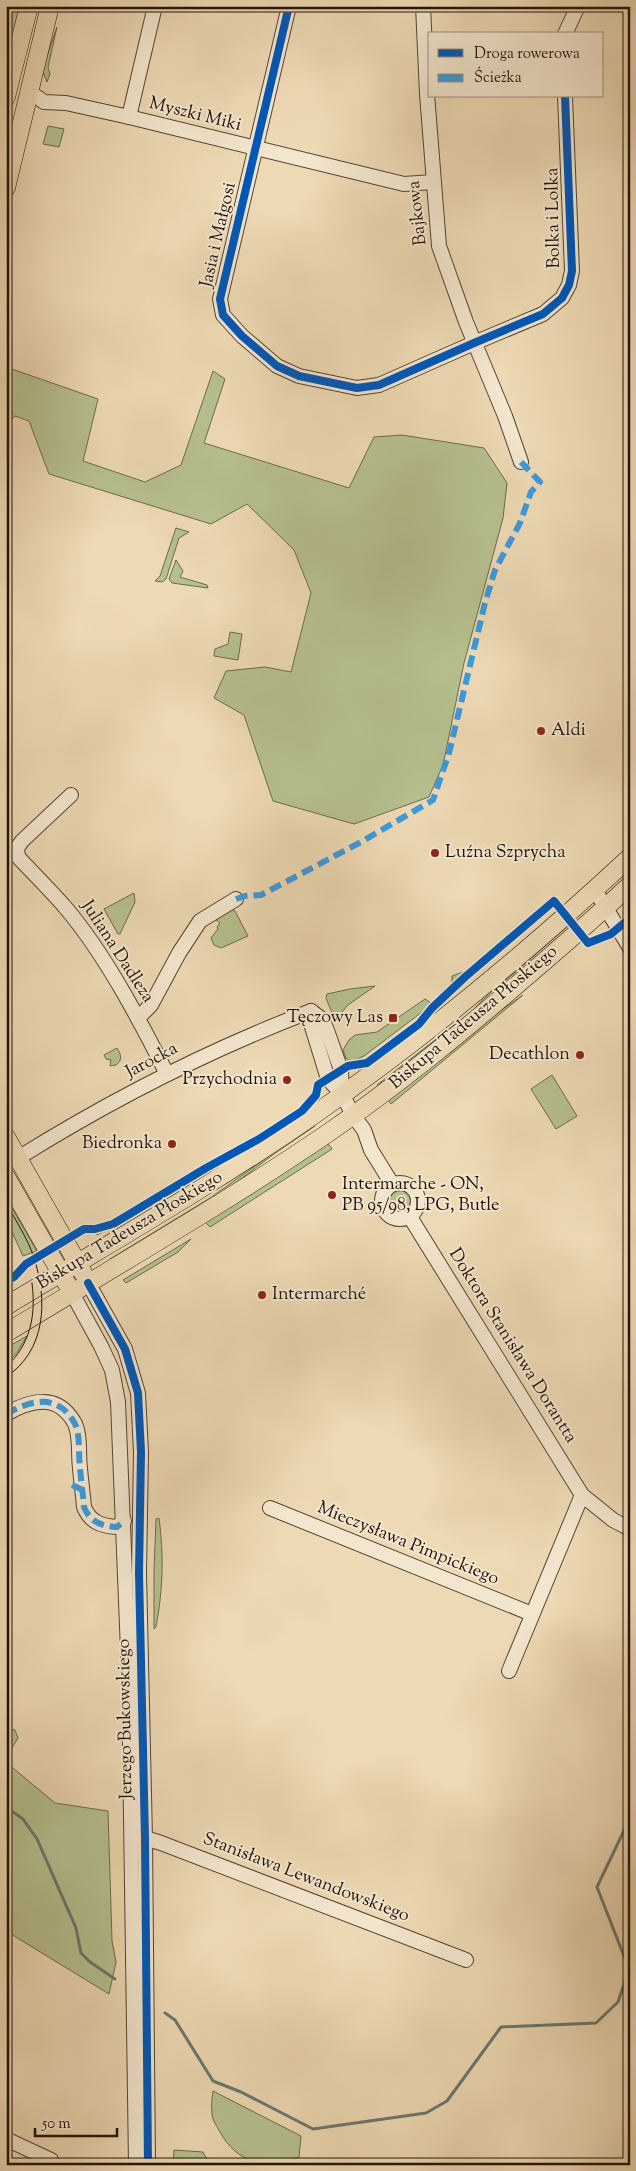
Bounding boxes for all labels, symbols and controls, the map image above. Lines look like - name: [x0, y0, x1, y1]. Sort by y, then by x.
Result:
- legend: [428, 32, 604, 98]
- text: Droga rowerowa: [474, 44, 580, 65]
- text: Ścieżka: [474, 66, 522, 89]
- street label: Myszki Miki: [146, 91, 244, 139]
- street label: Bolka i Lolka: [540, 167, 568, 269]
- street label: Bajkowa: [402, 179, 434, 247]
- street label: Jasia i Małgosi: [194, 180, 244, 291]
- place label: Aldi: [551, 718, 586, 744]
- marker: Aldi: [535, 725, 547, 737]
- place label: Luźna Szprycha: [445, 840, 566, 866]
- marker: Luźna Szprycha: [429, 847, 441, 859]
- street label: Juliana Dadleza: [74, 895, 160, 1008]
- street label: Biskupa Tadeusza Płoskiego: [384, 939, 564, 1096]
- place label: Tęczowy Las: [287, 1005, 383, 1031]
- marker: Tęczowy Las: [387, 1012, 399, 1024]
- street label: Jarocka: [120, 1036, 183, 1086]
- place label: Decathlon: [489, 1042, 570, 1068]
- marker: Decathlon: [574, 1049, 586, 1061]
- place label: Przychodnia: [182, 1067, 277, 1093]
- marker: Przychodnia: [281, 1074, 293, 1086]
- place label: Biedronka: [82, 1131, 162, 1157]
- marker: Biedronka: [166, 1138, 178, 1150]
- street label: Biskupa Tadeusza Płoskiego: [32, 1165, 228, 1297]
- place label: Intermarche - ON, PB 95/98, LPG, Butle: [342, 1172, 499, 1219]
- marker: Intermarche - ON, PB 95/98, LPG, Butle: [326, 1189, 338, 1201]
- street label: Doktora Stanisława Dorantta: [441, 1244, 583, 1448]
- place label: Intermarché: [272, 1282, 366, 1308]
- marker: Intermarché: [256, 1289, 268, 1301]
- street label: Mieczysława Pimpickiego: [313, 1496, 503, 1592]
- street label: Jerzego Bukowskiego: [112, 1638, 140, 1801]
- street label: Stanisława Lewandowskiego: [199, 1827, 413, 1930]
- scale bar: [35, 2106, 118, 2138]
- text: 50 m: [41, 2114, 71, 2135]

